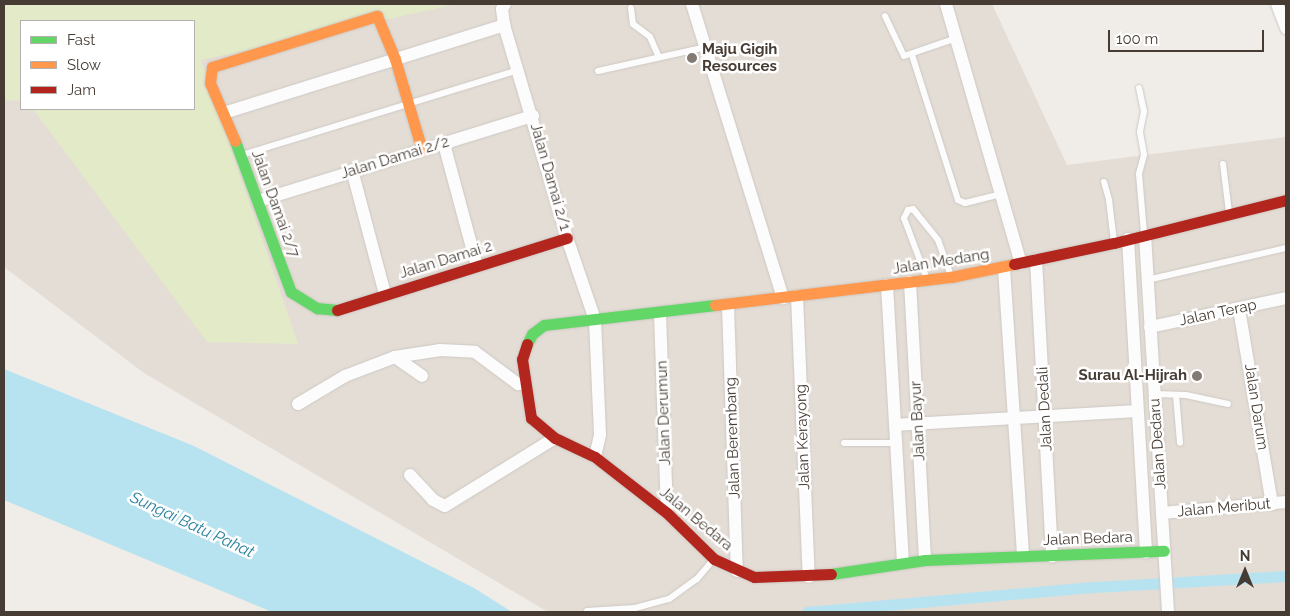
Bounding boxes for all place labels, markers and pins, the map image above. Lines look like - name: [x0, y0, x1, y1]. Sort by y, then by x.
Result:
- place label: Maju Gigih Resources: [702, 40, 777, 75]
- marker: Maju Gigih Resources: [686, 52, 698, 64]
- place label: Surau Al-Hijrah: [1078, 367, 1187, 385]
- marker: Surau Al-Hijrah: [1191, 370, 1203, 382]

